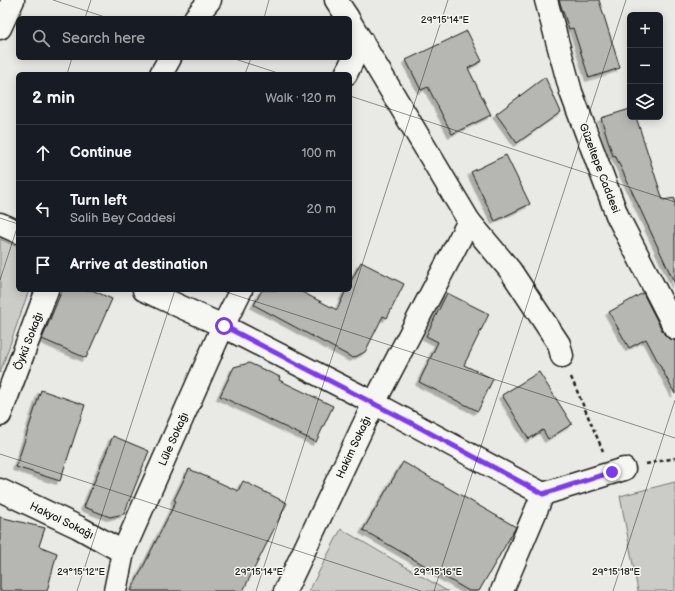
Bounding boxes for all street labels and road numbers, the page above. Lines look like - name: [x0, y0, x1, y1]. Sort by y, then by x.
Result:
- street label: Güzeltepe Caddesi: [576, 121, 623, 215]
- street label: Öykü Sokağı: [10, 310, 46, 372]
- street label: Lüle Sokağı: [156, 410, 191, 468]
- street label: Hakim Sokağı: [333, 414, 374, 480]
- street label: Hakyol Sokağı: [28, 499, 96, 541]

